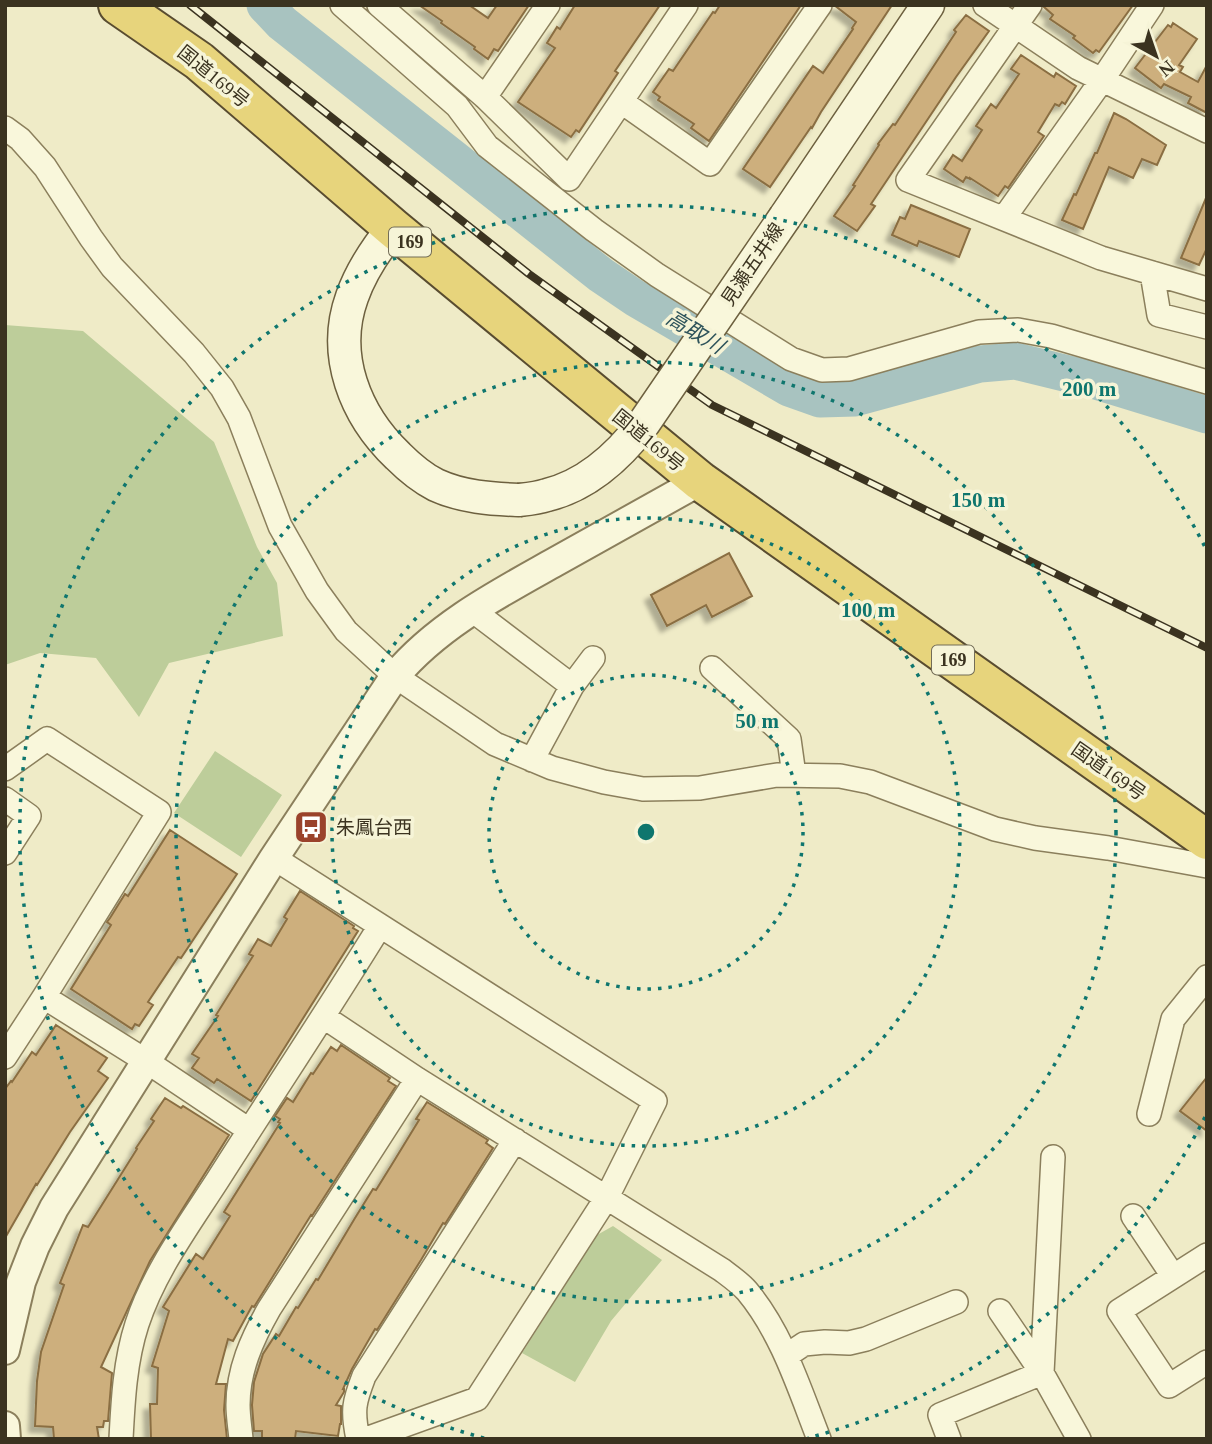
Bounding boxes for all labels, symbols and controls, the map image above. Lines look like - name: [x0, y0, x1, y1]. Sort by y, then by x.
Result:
- north arrow: [1121, 21, 1191, 91]
- street label: 国道169号: [174, 41, 254, 111]
- text: N: [1154, 56, 1179, 81]
- street label: 見瀬五井線: [717, 219, 788, 310]
- road number: 169: [389, 228, 431, 256]
- water label: 高取川: [662, 305, 730, 360]
- text: 200 m: [1062, 377, 1117, 401]
- street label: 国道169号: [609, 405, 689, 475]
- text: 150 m: [951, 488, 1006, 512]
- text: 100 m: [841, 598, 896, 622]
- road number: 169: [932, 646, 974, 674]
- text: 50 m: [735, 709, 779, 733]
- street label: 国道169号: [1068, 738, 1150, 805]
- bus stop icon: 朱鳳台西: [292, 808, 330, 846]
- place label: 朱鳳台西: [336, 817, 412, 838]
- centre of rings: [634, 820, 658, 844]

